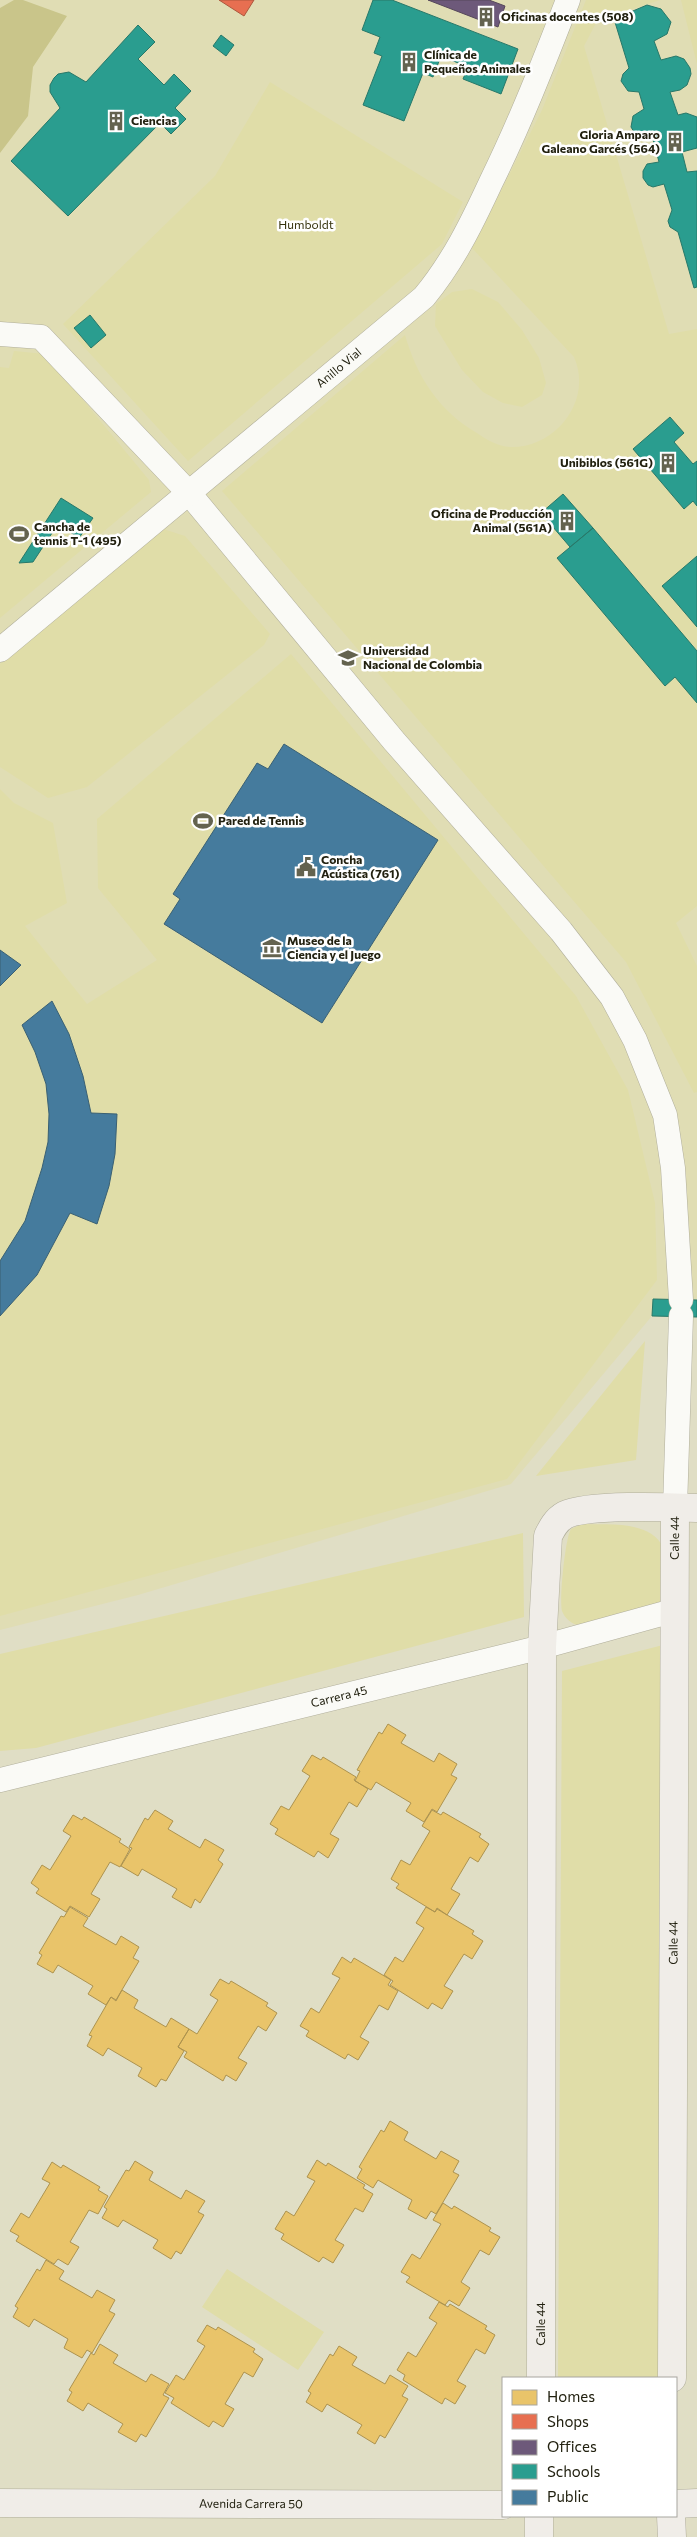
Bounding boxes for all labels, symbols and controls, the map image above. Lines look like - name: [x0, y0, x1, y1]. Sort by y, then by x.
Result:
- building icon: Oficinas docentes (508): [475, 6, 497, 28]
- place label: Oficinas docentes (508): [501, 9, 634, 23]
- place label: Clínica de Pequeños Animales: [424, 47, 531, 75]
- building icon: Clínica de Pequeños Animales: [398, 51, 420, 73]
- building icon: Ciencias: [105, 110, 127, 132]
- place label: Ciencias: [131, 113, 177, 127]
- place label: Gloria Amparo Galeano Garcés (564): [542, 127, 660, 155]
- building icon: Gloria Amparo Galeano Garcés (564): [664, 131, 686, 153]
- park label: Humboldt: [278, 217, 334, 231]
- street label: Anillo Vial: [313, 344, 364, 390]
- building icon: Unibiblos (561G): [657, 452, 679, 474]
- place label: Unibiblos (561G): [560, 455, 653, 469]
- place label: Oficina de Producción Animal (561A): [431, 506, 552, 534]
- building icon: Oficina de Producción Animal (561A): [556, 510, 578, 532]
- place label: Cancha de tennis T-1 (495): [34, 519, 121, 547]
- sports icon: Cancha de tennis T-1 (495): [8, 523, 30, 545]
- place label: Universidad Nacional de Colombia: [363, 643, 482, 671]
- school or university icon: Universidad Nacional de Colombia: [337, 647, 359, 669]
- sports icon: Pared de Tennis: [192, 810, 214, 832]
- place label: Pared de Tennis: [218, 813, 305, 827]
- place label: Concha Acústica (761): [321, 852, 400, 880]
- public building icon: Concha Acústica (761): [295, 856, 317, 878]
- place label: Museo de la Ciencia y el Juego: [287, 933, 381, 962]
- museum icon: Museo de la Ciencia y el Juego: [261, 937, 283, 959]
- street label: Calle 44: [667, 1516, 681, 1560]
- street label: Carrera 45: [309, 1682, 368, 1710]
- street label: Calle 44: [665, 1921, 680, 1965]
- street label: Calle 44: [533, 2302, 547, 2346]
- legend: [502, 2377, 677, 2517]
- text: Homes: [547, 2387, 595, 2405]
- text: Shops: [547, 2412, 589, 2430]
- text: Offices: [547, 2437, 597, 2455]
- text: Schools: [547, 2462, 601, 2480]
- text: Public: [547, 2487, 589, 2505]
- street label: Avenida Carrera 50: [199, 2496, 303, 2510]

